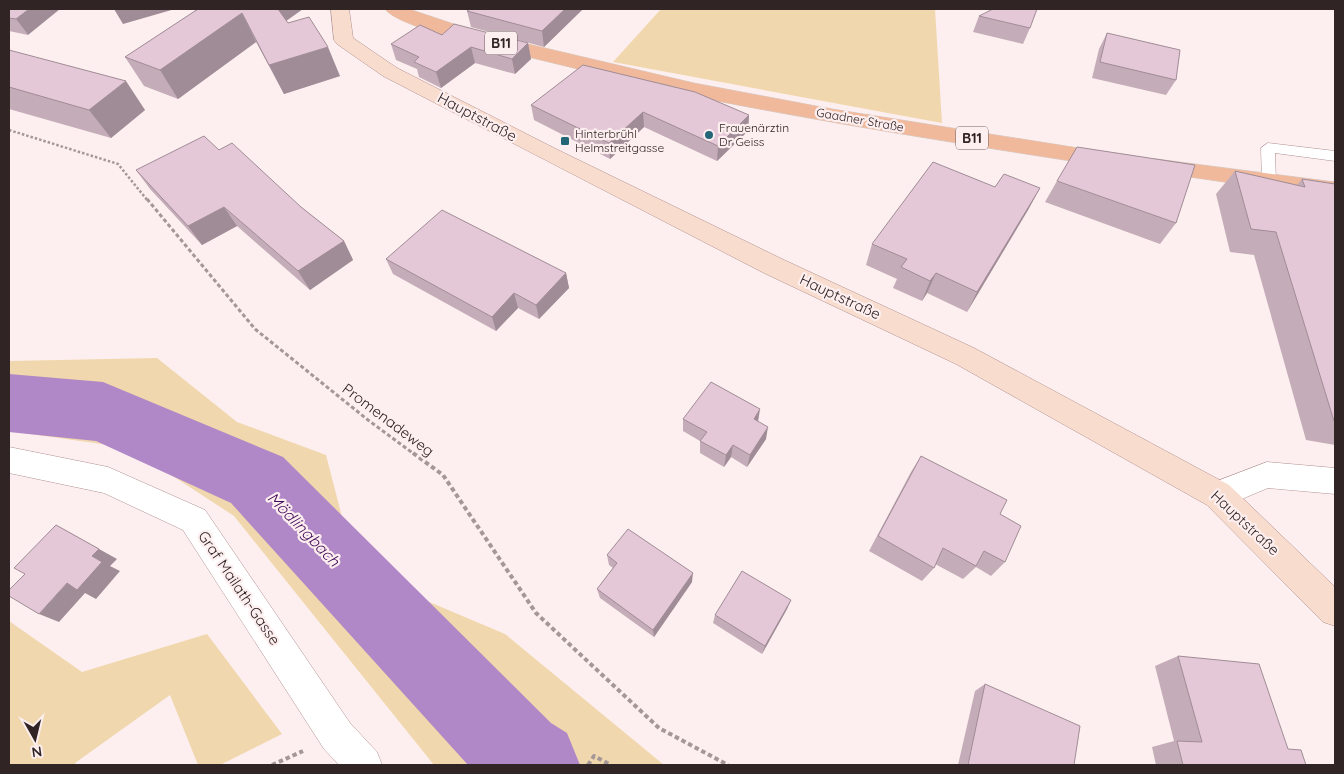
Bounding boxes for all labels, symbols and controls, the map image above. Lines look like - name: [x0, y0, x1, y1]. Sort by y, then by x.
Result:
- road number: B11: [485, 32, 517, 54]
- street label: Hauptstraße: [434, 88, 520, 145]
- street label: Gaadner Straße: [815, 104, 905, 135]
- place label: Frauenärztin Dr Geiss: [719, 120, 789, 149]
- place label: Hinterbrühl Helmstreitgasse: [575, 126, 664, 155]
- road number: B11: [956, 126, 988, 150]
- marker: Frauenärztin Dr Geiss: [703, 129, 715, 141]
- marker: Hinterbrühl Helmstreitgasse: [559, 135, 571, 147]
- street label: Hauptstraße: [797, 270, 884, 324]
- street label: Promenadeweg: [339, 379, 438, 460]
- street label: Hauptstraße: [1207, 486, 1284, 559]
- water label: Mödlingbach: [264, 488, 345, 571]
- street label: Graf Mailath-Gasse: [194, 527, 285, 648]
- north arrow: [10, 714, 60, 764]
- text: N: [30, 742, 43, 762]

